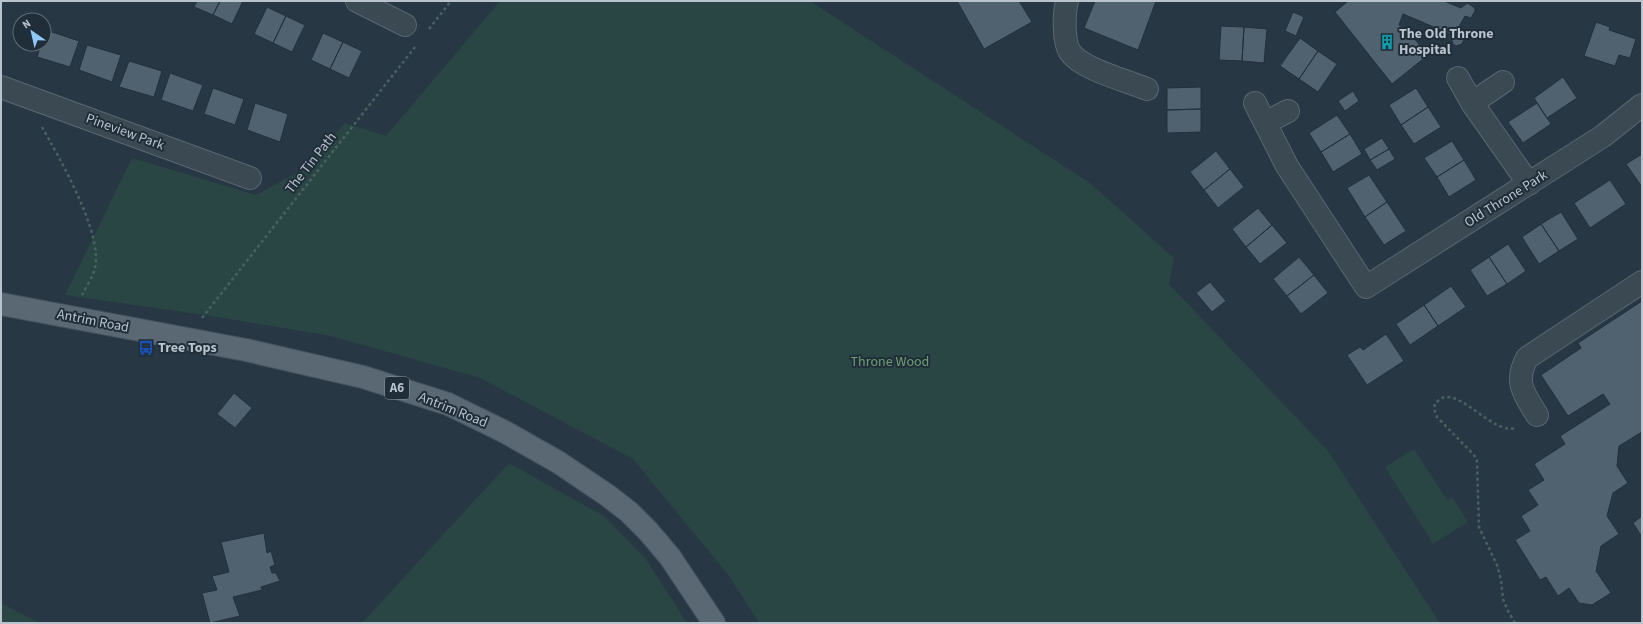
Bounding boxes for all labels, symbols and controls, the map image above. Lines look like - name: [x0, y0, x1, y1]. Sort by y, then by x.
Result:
- north arrow: [12, 12, 52, 52]
- text: N: [19, 16, 34, 32]
- place label: The Old Throne Hospital: [1399, 24, 1493, 60]
- building icon: The Old Throne Hospital: [1378, 33, 1396, 51]
- street label: Pineview Park: [83, 109, 167, 155]
- street label: The Tin Path: [281, 128, 341, 198]
- street label: Old Throne Park: [1461, 165, 1551, 233]
- street label: Antrim Road: [55, 304, 131, 338]
- place label: Tree Tops: [158, 338, 217, 358]
- bus stop icon: Tree Tops: [137, 339, 155, 357]
- park label: Throne Wood: [851, 352, 929, 372]
- road number: A6: [385, 377, 409, 399]
- street label: Antrim Road: [416, 387, 490, 433]

